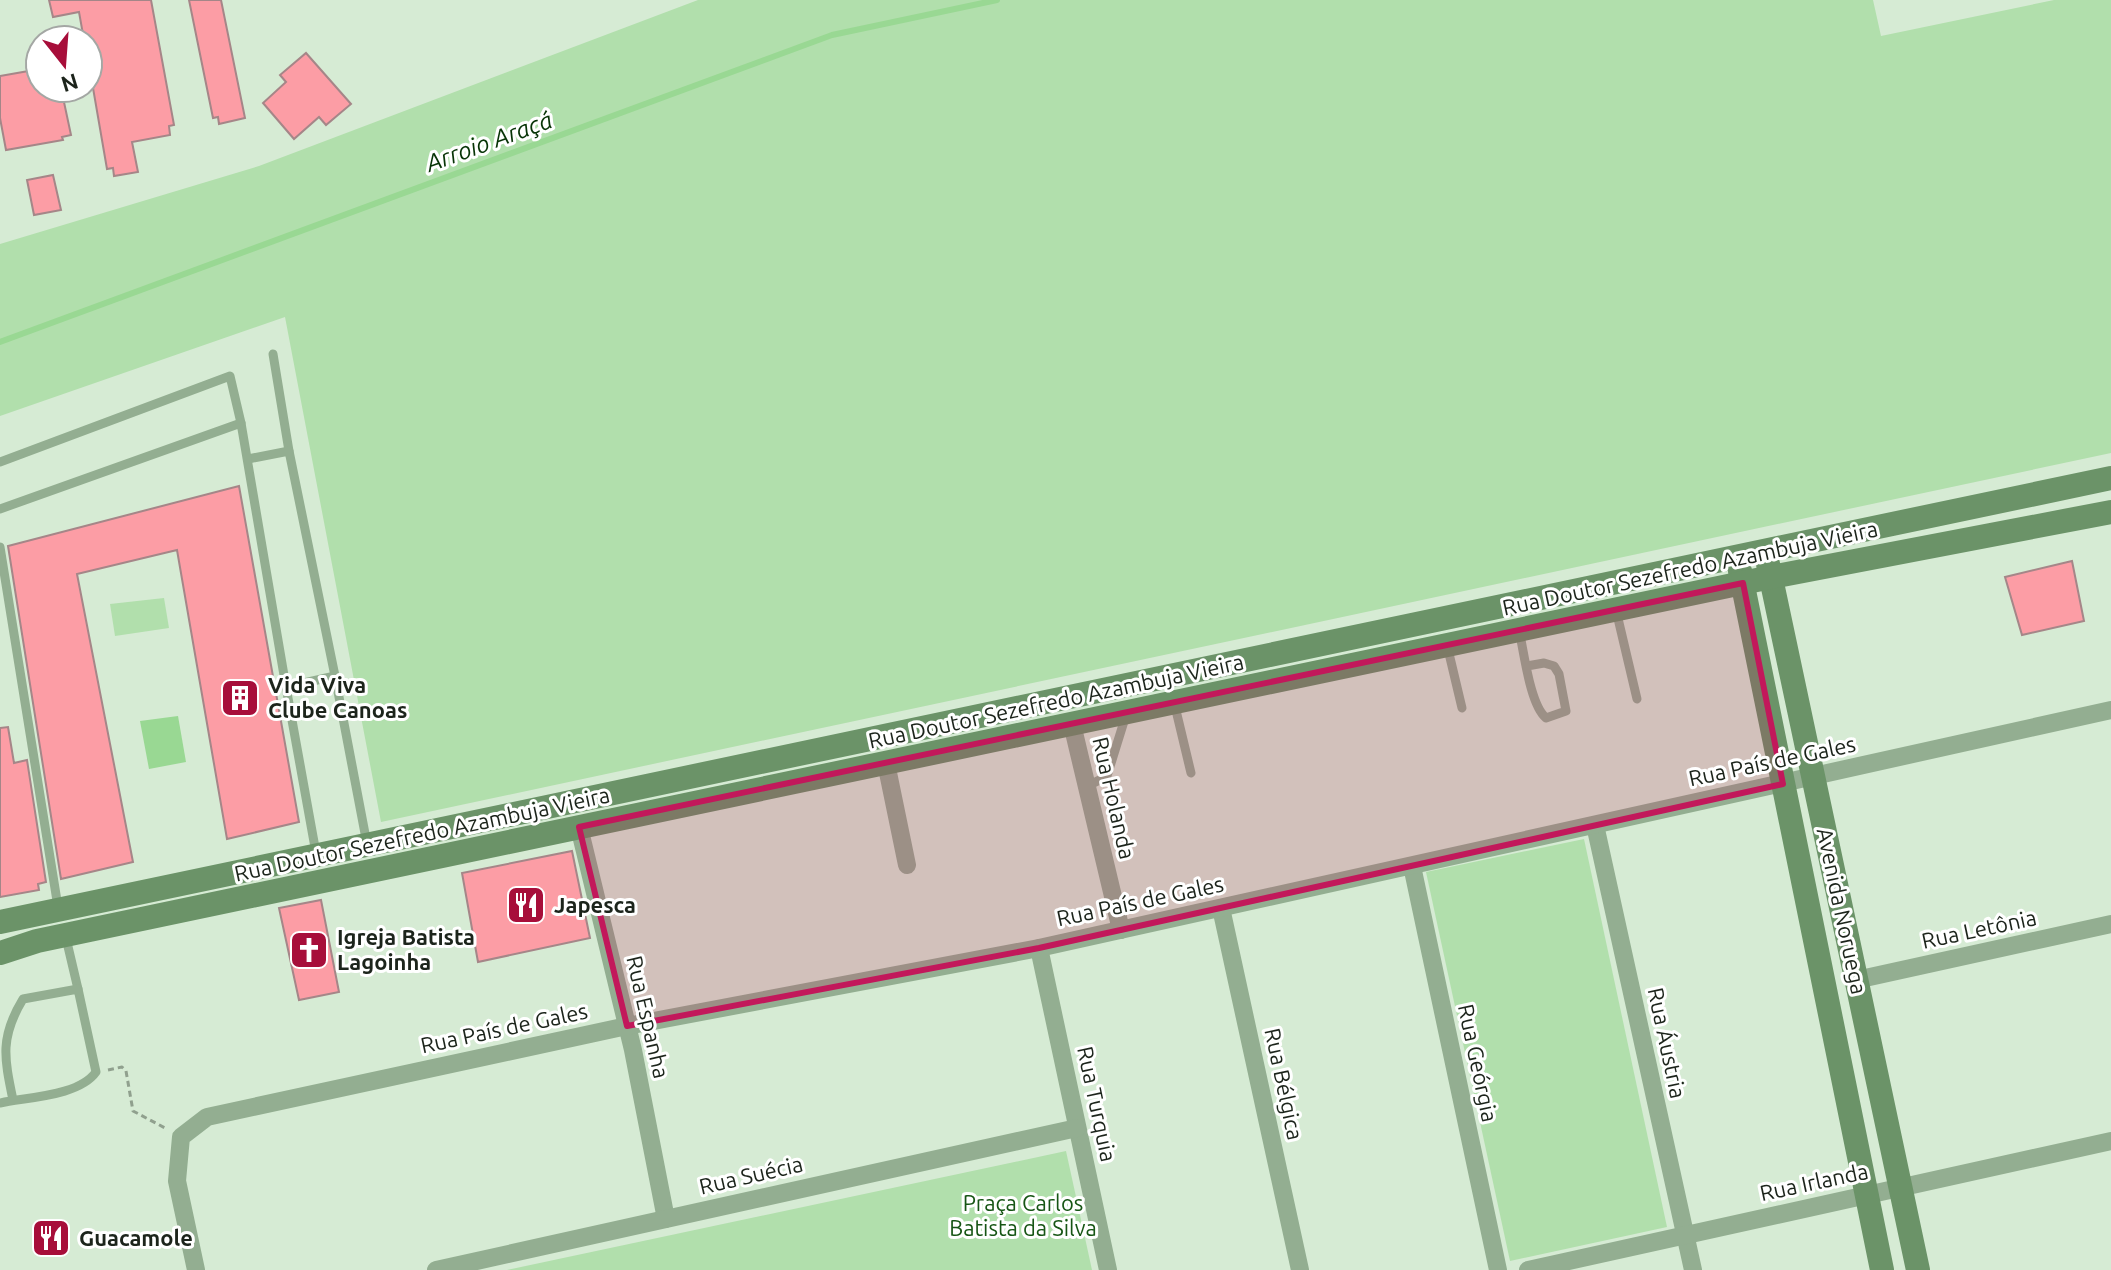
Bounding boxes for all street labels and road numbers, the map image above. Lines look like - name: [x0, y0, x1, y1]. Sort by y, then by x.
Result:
- street label: Rua Doutor Sezefredo Azambuja Vieira: [1500, 515, 1880, 620]
- street label: Rua Doutor Sezefredo Azambuja Vieira: [866, 648, 1246, 753]
- street label: Rua País de Gales: [1686, 731, 1858, 790]
- street label: Rua Holanda: [1088, 734, 1141, 861]
- street label: Rua Doutor Sezefredo Azambuja Vieira: [232, 781, 612, 886]
- street label: Avenida Noruega: [1813, 825, 1872, 996]
- street label: Rua País de Gales: [1054, 871, 1226, 930]
- street label: Rua Letônia: [1919, 904, 2039, 953]
- street label: Rua Espanha: [622, 953, 675, 1081]
- street label: Rua Áustria: [1644, 985, 1692, 1101]
- street label: Rua País de Gales: [418, 998, 590, 1057]
- street label: Rua Geórgia: [1454, 1002, 1503, 1124]
- street label: Rua Bélgica: [1260, 1026, 1309, 1142]
- street label: Rua Turquia: [1073, 1044, 1122, 1164]
- street label: Rua Suécia: [697, 1150, 805, 1199]
- street label: Rua Irlanda: [1757, 1158, 1871, 1205]

